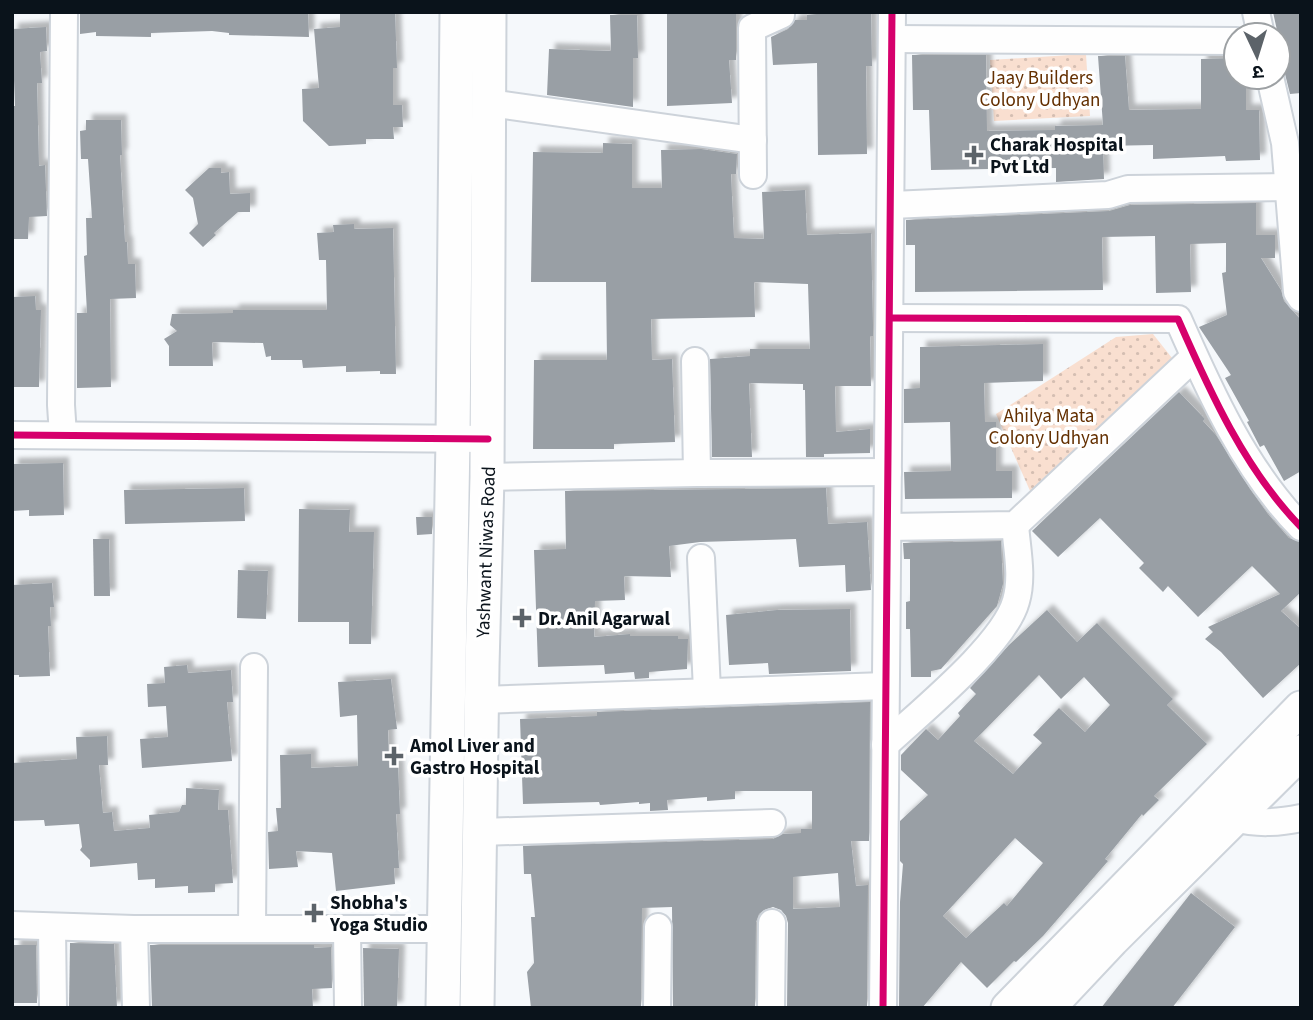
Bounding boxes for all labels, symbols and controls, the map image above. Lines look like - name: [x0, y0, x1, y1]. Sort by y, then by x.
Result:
- north arrow: [1222, 21, 1292, 91]
- text: उ: [1251, 58, 1265, 85]
- park label: Jaay Builders Colony Udhyan: [980, 65, 1100, 114]
- place label: Charak Hospital Pvt Ltd: [990, 132, 1124, 181]
- marker: Charak Hospital Pvt Ltd: [964, 145, 984, 165]
- park label: Ahilya Mata Colony Udhyan: [989, 403, 1109, 452]
- street label: Yashwant Niwas Road: [470, 466, 503, 639]
- place label: Dr. Anil Agarwal: [538, 606, 671, 633]
- marker: Dr. Anil Agarwal: [512, 608, 532, 628]
- place label: Amol Liver and Gastro Hospital: [409, 733, 540, 782]
- marker: Amol Liver and Gastro Hospital: [384, 746, 404, 766]
- place label: Shobha's Yoga Studio: [329, 890, 428, 939]
- marker: Shobha's Yoga Studio: [304, 903, 324, 923]

